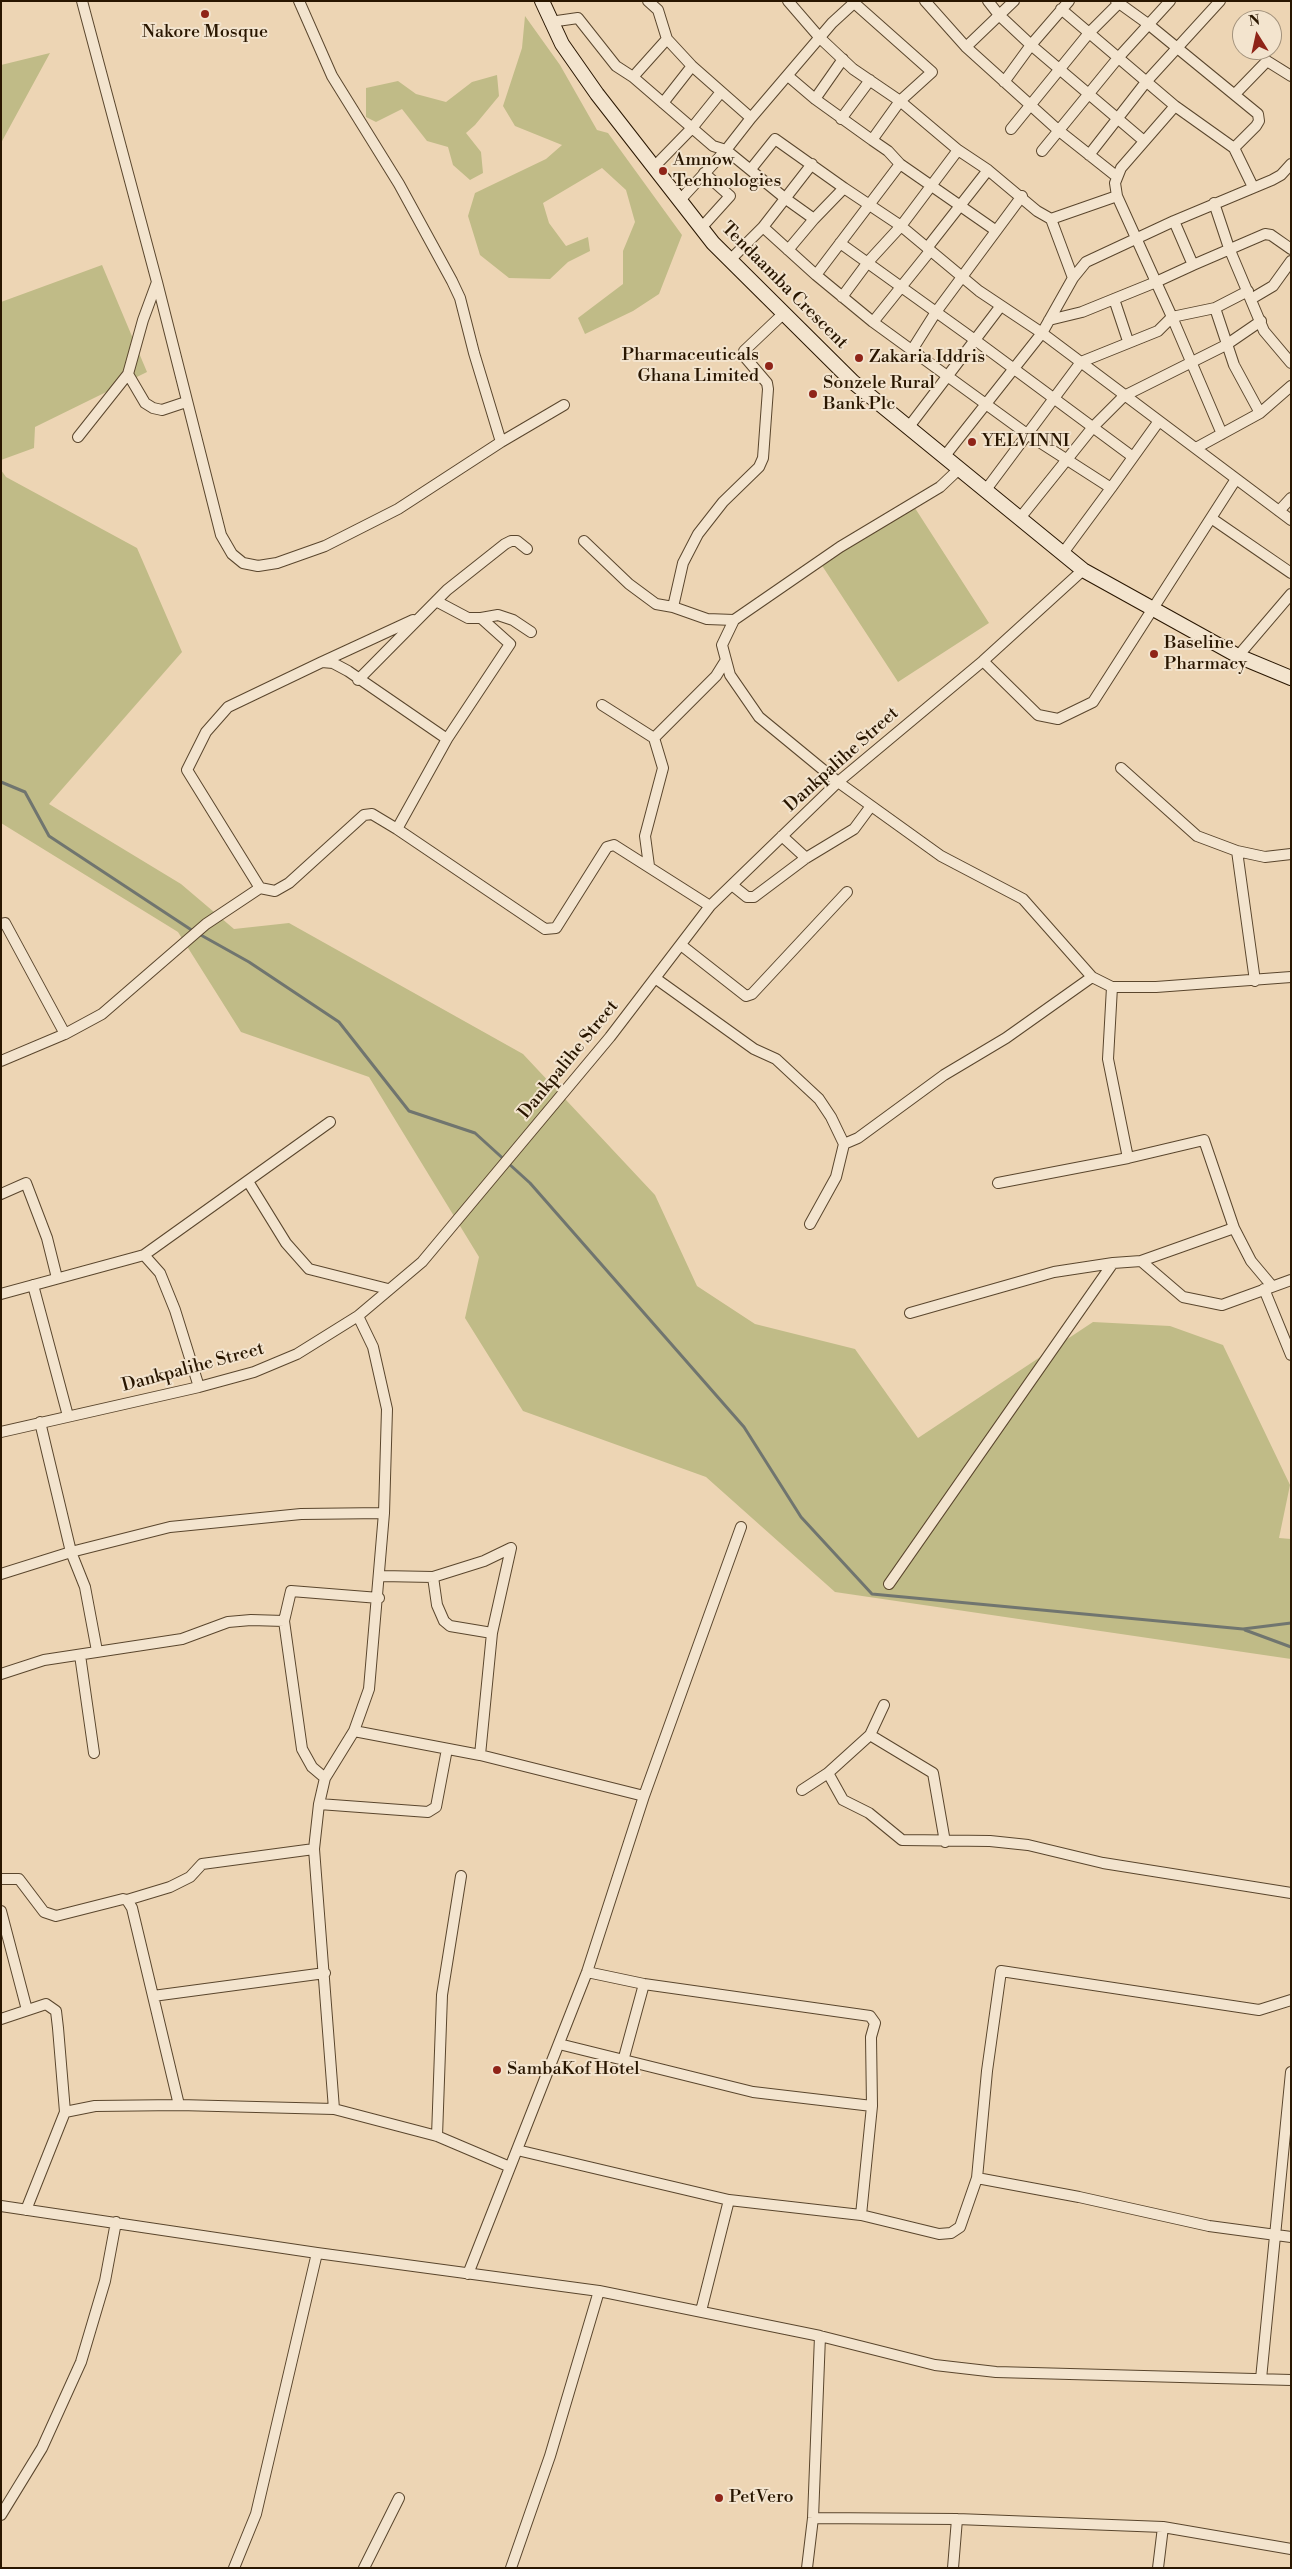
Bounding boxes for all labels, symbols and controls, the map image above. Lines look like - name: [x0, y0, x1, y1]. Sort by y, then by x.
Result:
- marker: Nakore Mosque: [199, 8, 211, 20]
- north arrow: [1232, 10, 1282, 60]
- text: N: [1248, 11, 1262, 31]
- place label: Nakore Mosque: [142, 22, 268, 44]
- place label: Amnow Technologies: [673, 150, 781, 192]
- marker: Amnow Technologies: [657, 165, 669, 177]
- street label: Tendaamba Crescent: [716, 218, 852, 354]
- place label: Pharmaceuticals Ghana Limited: [622, 345, 759, 388]
- place label: Zakaria Iddris: [869, 347, 985, 369]
- marker: Zakaria Iddris: [853, 352, 865, 364]
- marker: Pharmaceuticals Ghana Limited: [763, 360, 775, 372]
- place label: Sonzele Rural Bank Plc: [823, 373, 935, 416]
- marker: Sonzele Rural Bank Plc: [807, 388, 819, 400]
- place label: YELVINNI: [982, 431, 1070, 453]
- marker: YELVINNI: [966, 436, 978, 448]
- place label: Baseline Pharmacy: [1164, 633, 1247, 676]
- marker: Baseline Pharmacy: [1148, 648, 1160, 660]
- street label: Dankpalihe Street: [780, 703, 904, 817]
- street label: Dankpalihe Street: [515, 996, 623, 1124]
- street label: Dankpalihe Street: [119, 1339, 267, 1397]
- place label: SambaKof Hotel: [507, 2059, 640, 2081]
- marker: SambaKof Hotel: [491, 2064, 503, 2076]
- place label: PetVero: [729, 2487, 794, 2509]
- marker: PetVero: [713, 2492, 725, 2504]

